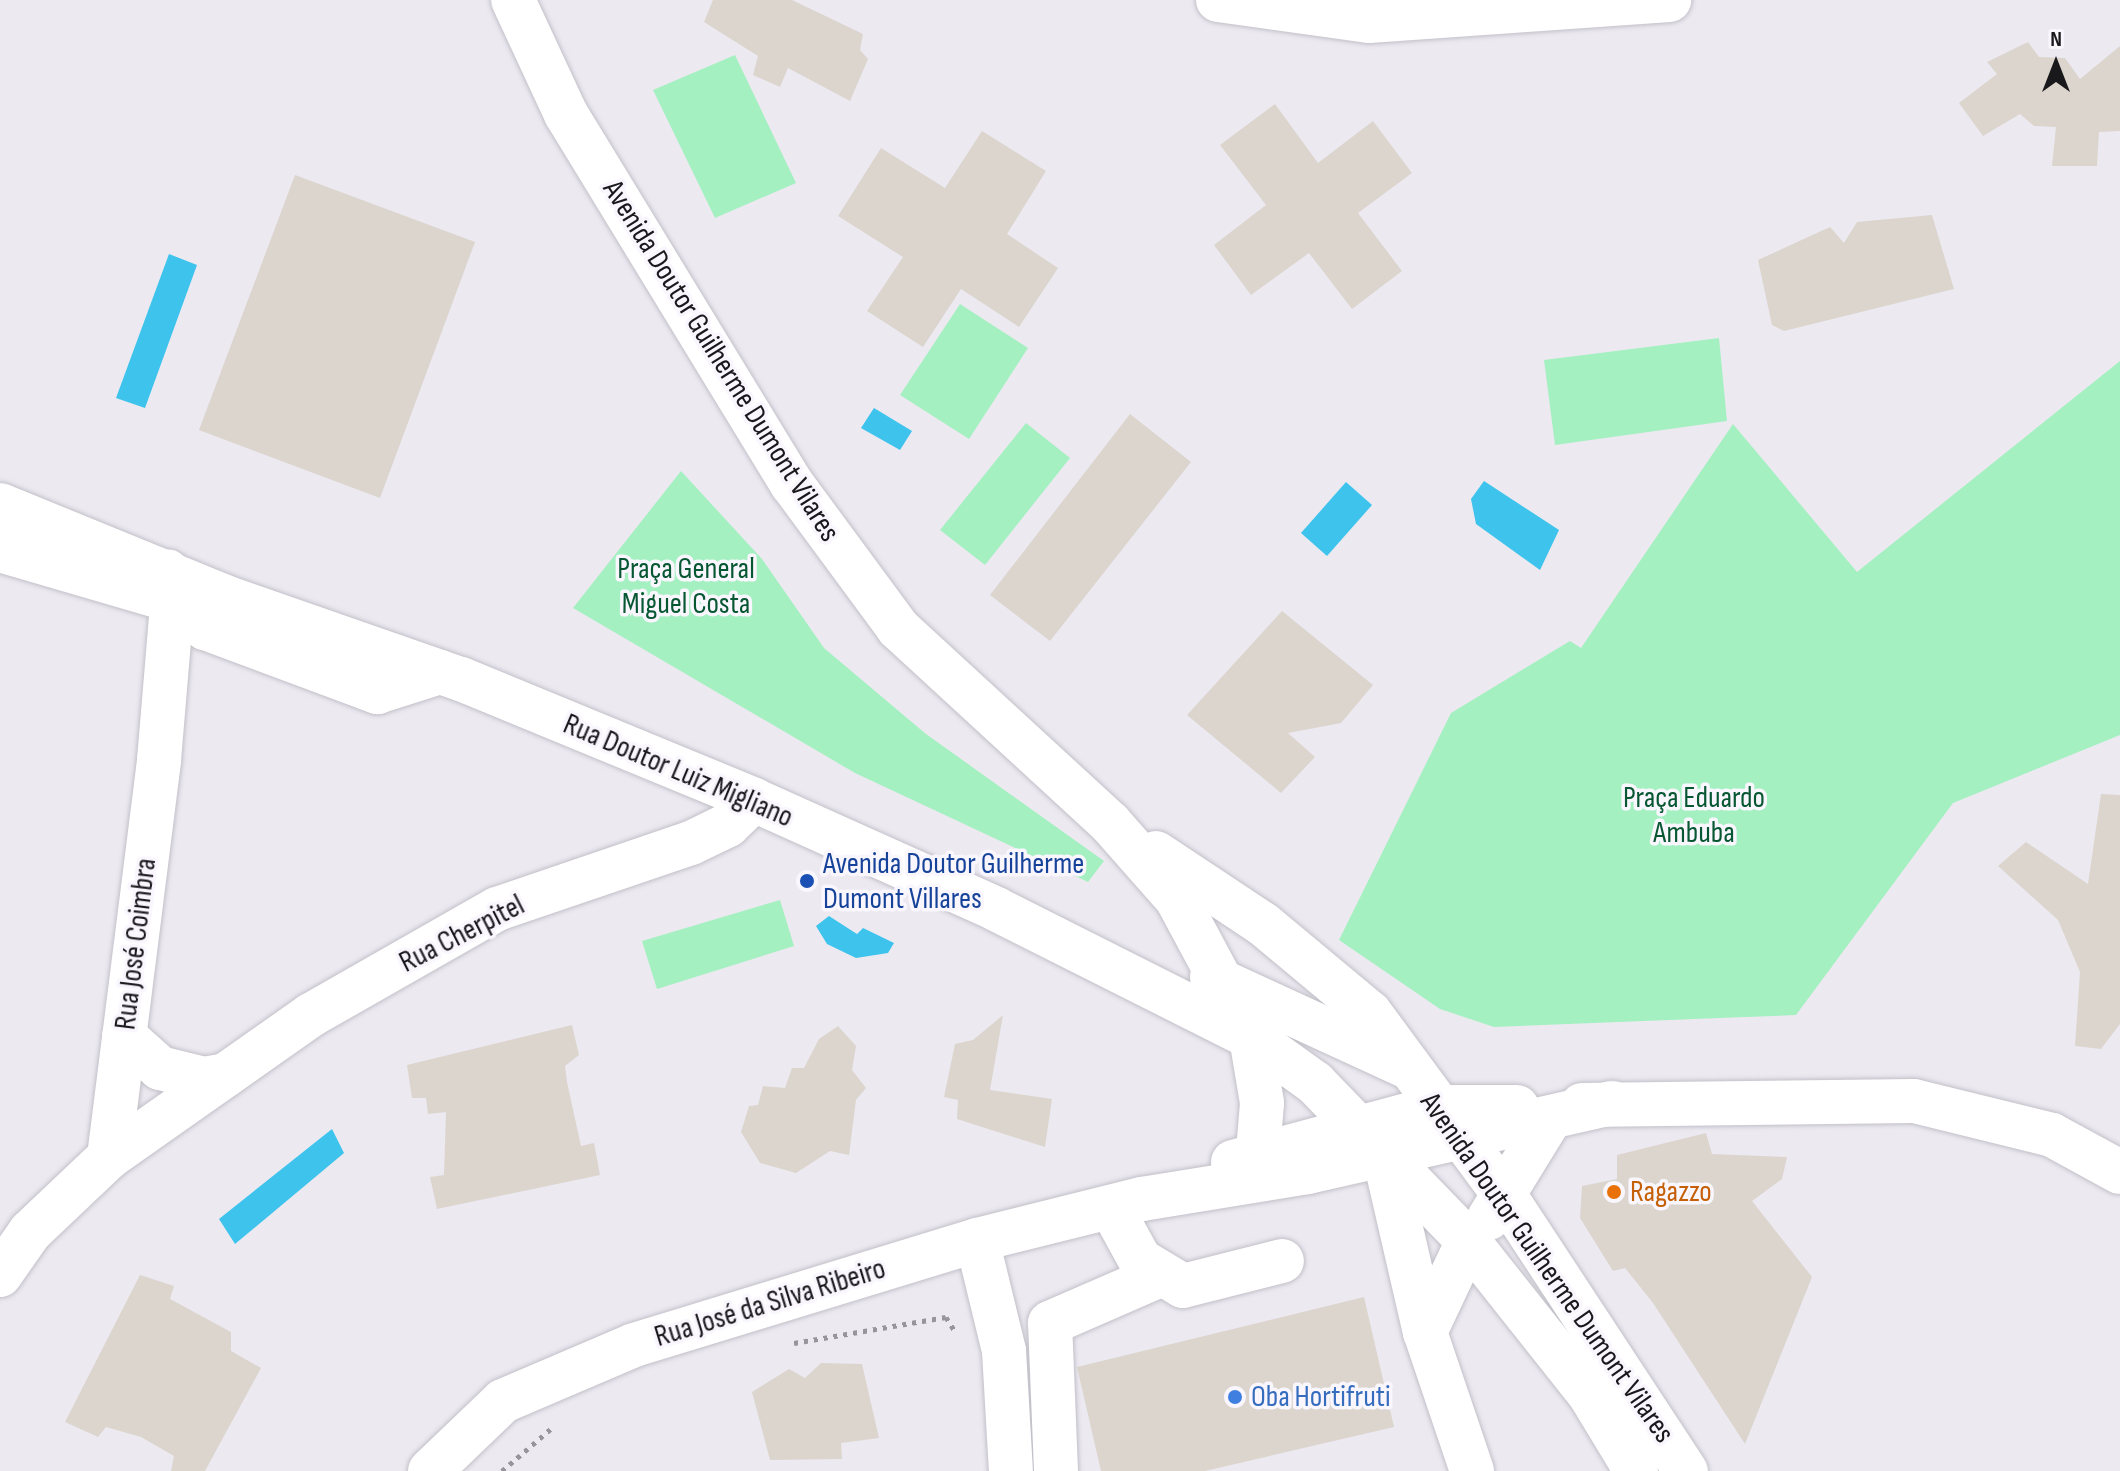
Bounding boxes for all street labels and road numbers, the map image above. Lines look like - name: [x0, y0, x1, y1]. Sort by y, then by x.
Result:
- street label: Avenida Doutor Guilherme Dumont Vilares: [595, 174, 847, 548]
- street label: Rua Doutor Luiz Migliano: [558, 706, 798, 836]
- street label: Rua José Coimbra: [108, 856, 164, 1032]
- street label: Rua Cherpitel: [394, 887, 530, 981]
- street label: Avenida Doutor Guilherme Dumont Vilares: [1412, 1086, 1682, 1450]
- street label: Rua José da Silva Ribeiro: [650, 1251, 890, 1355]

